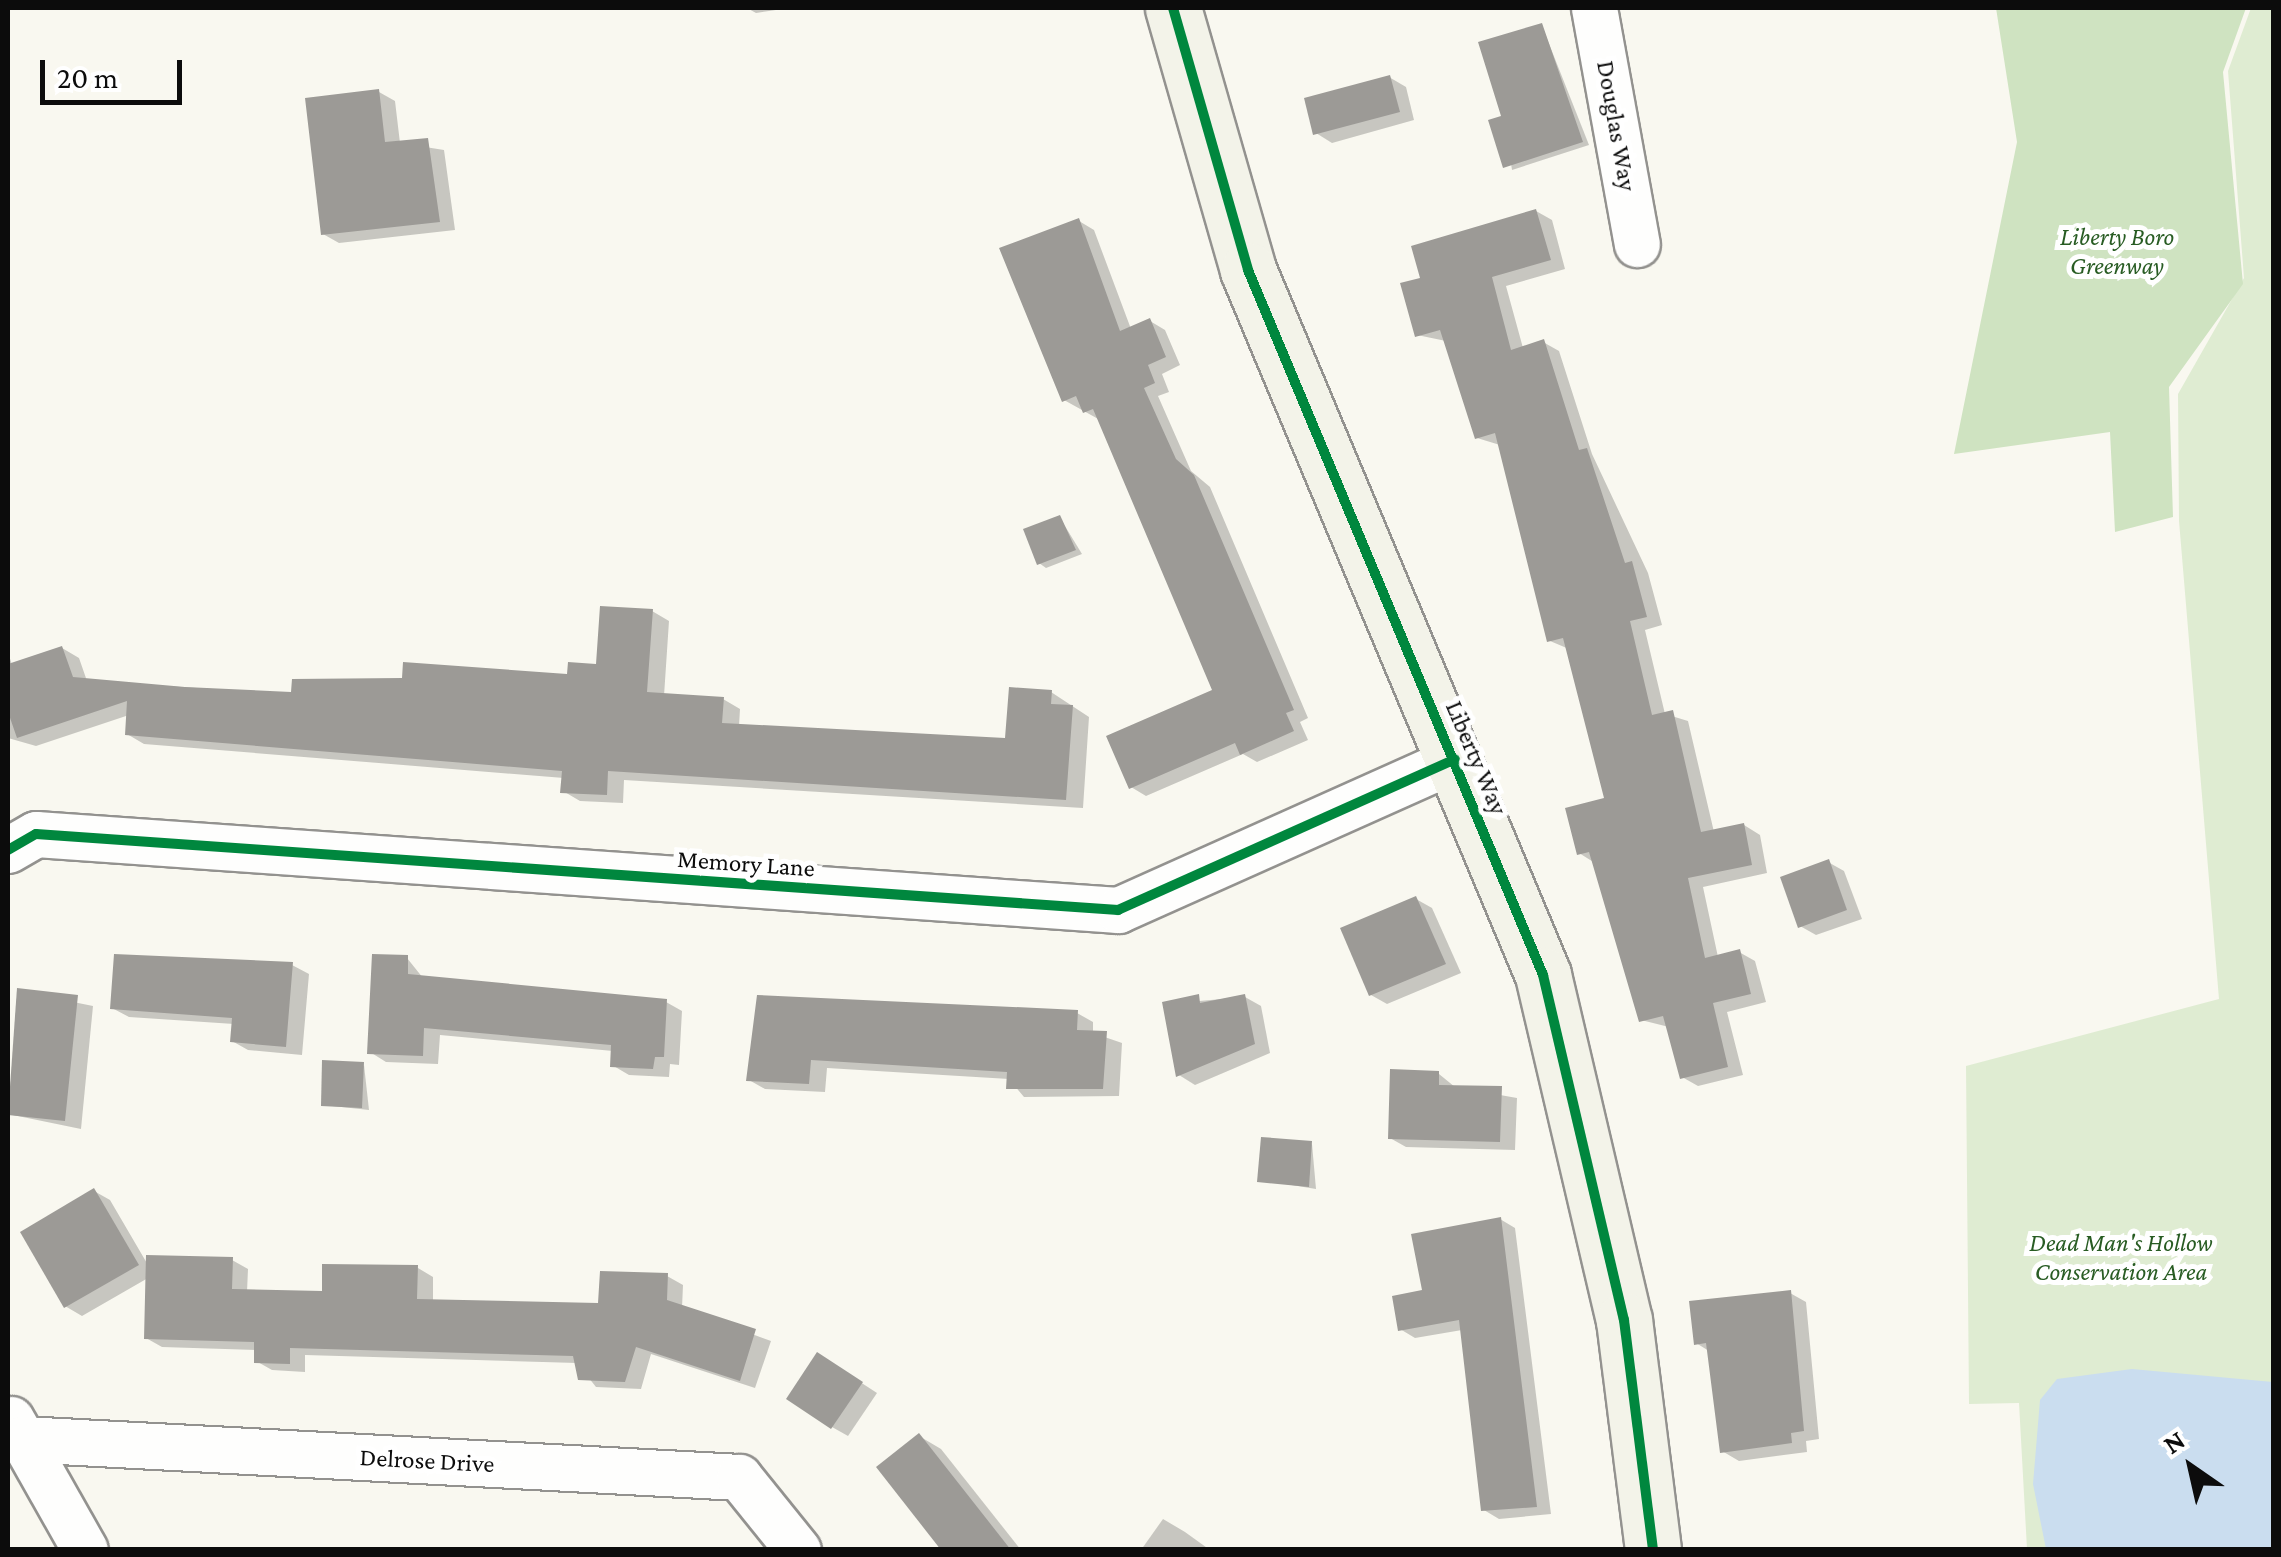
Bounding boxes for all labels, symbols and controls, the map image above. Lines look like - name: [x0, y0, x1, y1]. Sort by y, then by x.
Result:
- scale bar: [45, 40, 188, 102]
- street label: Douglas Way: [1590, 58, 1642, 194]
- text: 20 m: [57, 61, 118, 94]
- park label: Liberty Boro Greenway: [2060, 223, 2174, 282]
- street label: Liberty Way: [1439, 697, 1513, 819]
- street label: Memory Lane: [676, 844, 816, 884]
- park label: Dead Man's Hollow Conservation Area: [2029, 1229, 2213, 1288]
- north arrow: [2141, 1417, 2241, 1517]
- text: N: [2157, 1424, 2191, 1460]
- street label: Delrose Drive: [359, 1442, 495, 1480]

